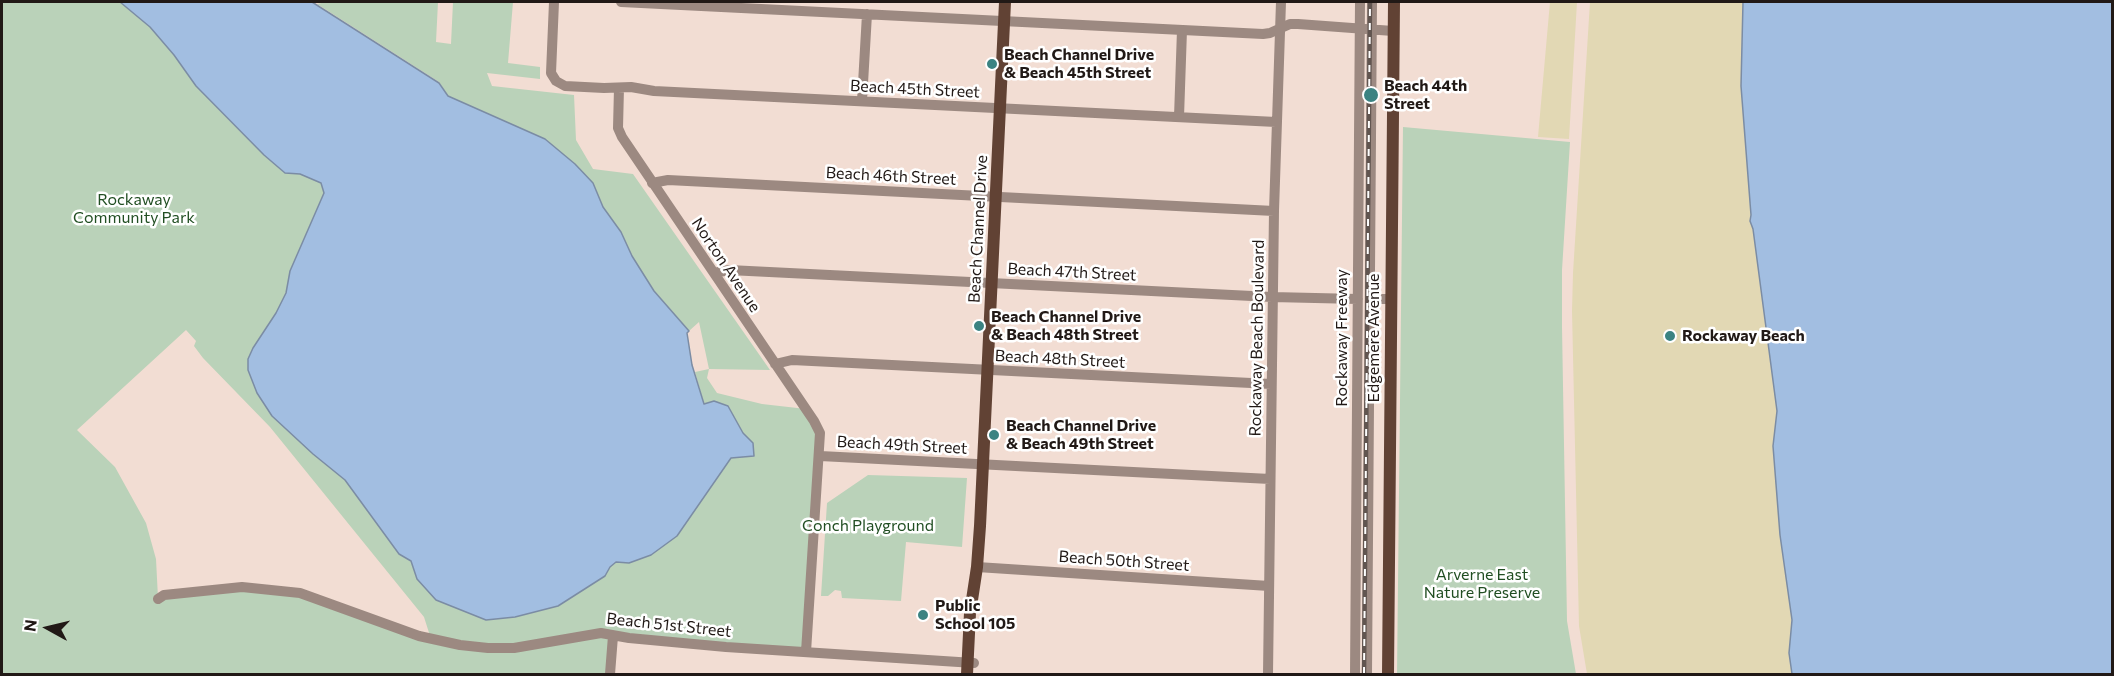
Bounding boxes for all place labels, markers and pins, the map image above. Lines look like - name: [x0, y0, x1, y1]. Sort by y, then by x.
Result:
- place label: Beach Channel Drive & Beach 45th Street: [1004, 45, 1154, 83]
- marker: Beach Channel Drive & Beach 45th Street: [985, 57, 999, 71]
- place label: Beach 44th Street: [1384, 76, 1467, 114]
- marker: Beach 44th Street: [1362, 86, 1380, 104]
- place label: Beach Channel Drive & Beach 48th Street: [991, 307, 1141, 345]
- marker: Beach Channel Drive & Beach 48th Street: [972, 319, 986, 333]
- place label: Rockaway Beach: [1682, 326, 1805, 346]
- marker: Rockaway Beach: [1663, 329, 1677, 343]
- place label: Beach Channel Drive & Beach 49th Street: [1006, 416, 1156, 454]
- marker: Beach Channel Drive & Beach 49th Street: [987, 428, 1001, 442]
- place label: Public School 105: [935, 596, 1015, 634]
- marker: Public School 105: [916, 608, 930, 622]

